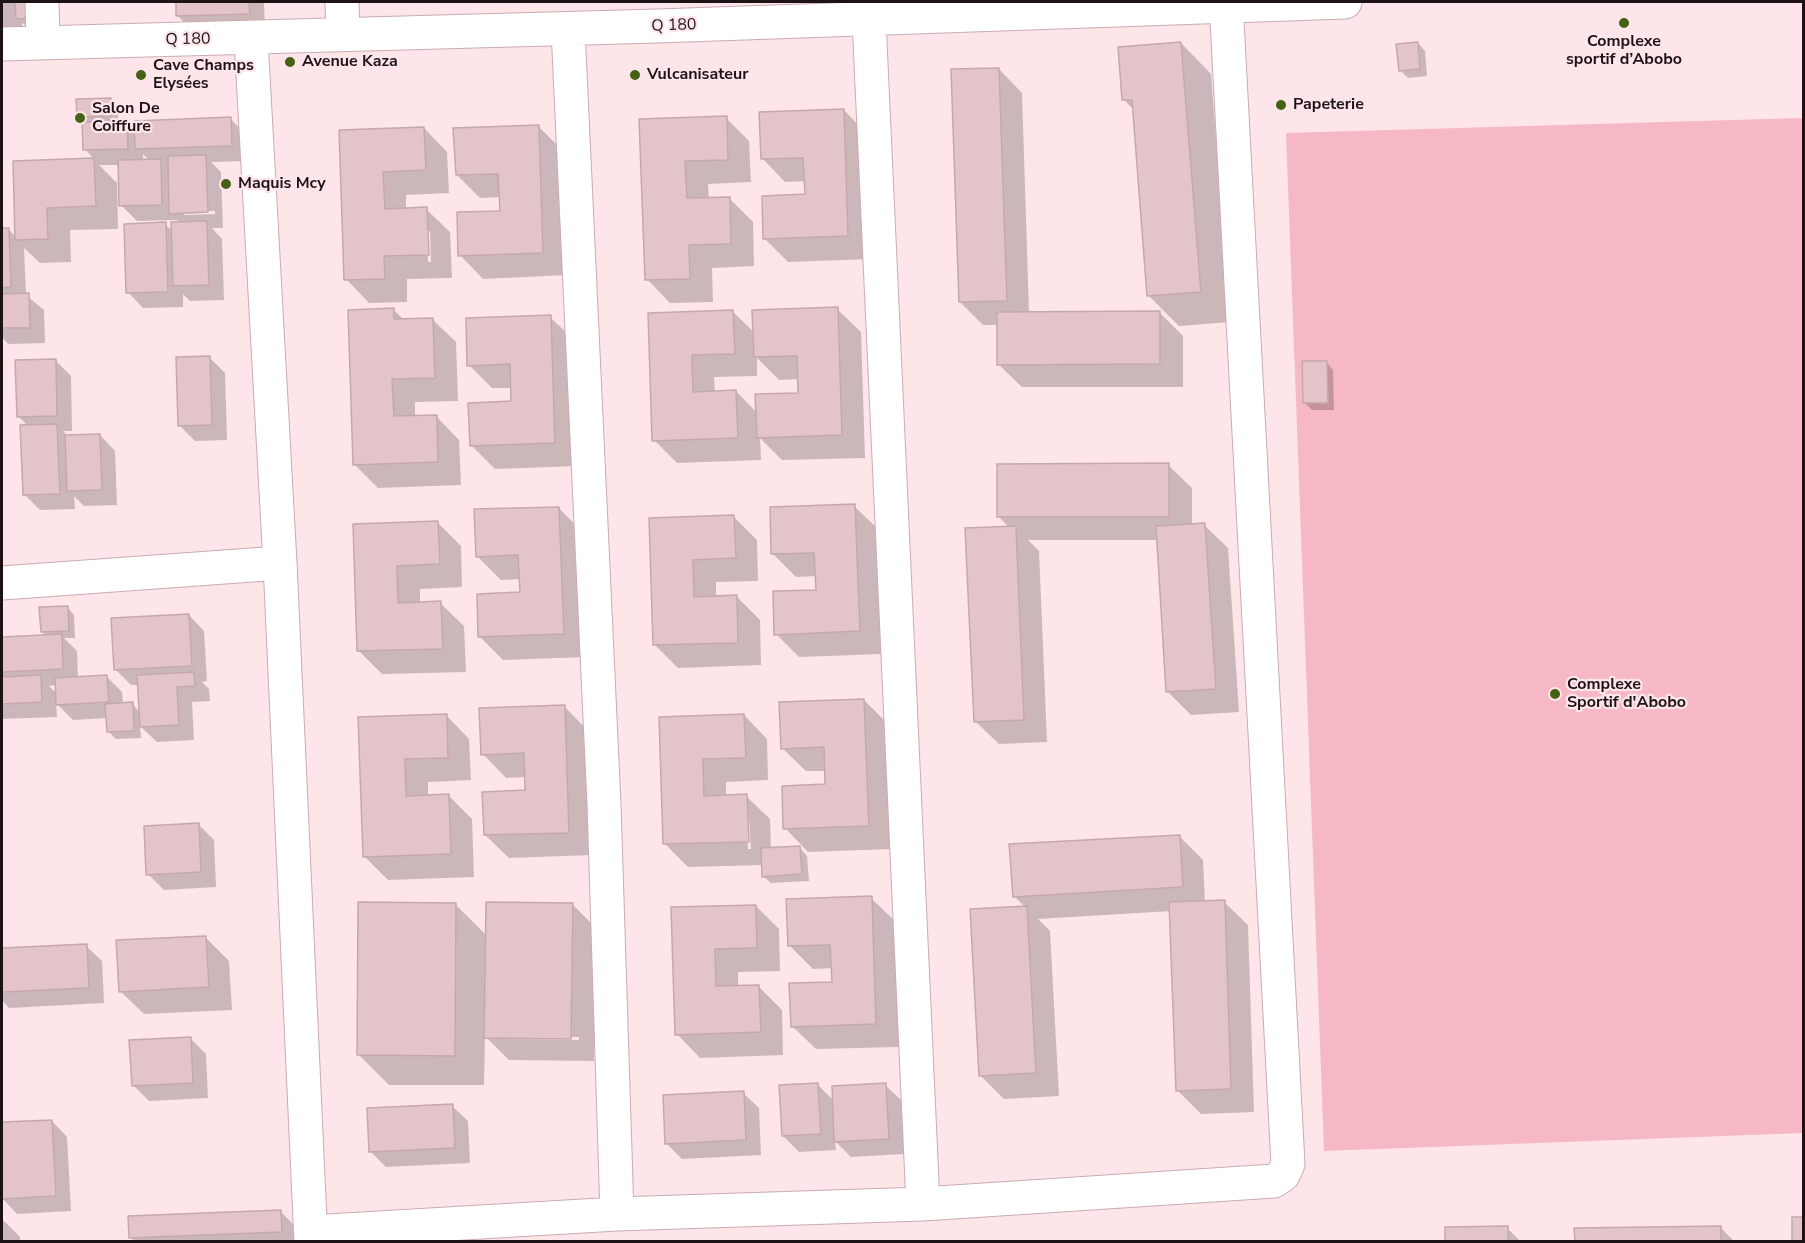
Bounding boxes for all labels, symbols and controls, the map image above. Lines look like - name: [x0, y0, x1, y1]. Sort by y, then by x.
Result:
- street label: Q 180: [651, 16, 697, 36]
- marker: Complexe sportif d’Abobo: [1617, 16, 1631, 30]
- street label: Q 180: [165, 30, 211, 50]
- place label: Complexe sportif d’Abobo: [1566, 32, 1682, 70]
- place label: Avenue Kaza: [302, 52, 398, 72]
- marker: Avenue Kaza: [283, 55, 297, 69]
- place label: Cave Champs Elysées: [153, 56, 254, 94]
- place label: Vulcanisateur: [647, 65, 748, 85]
- marker: Cave Champs Elysées: [134, 68, 148, 82]
- marker: Vulcanisateur: [628, 68, 642, 82]
- place label: Papeterie: [1293, 95, 1364, 115]
- marker: Papeterie: [1274, 98, 1288, 112]
- place label: Salon De Coiffure: [92, 99, 160, 137]
- marker: Salon De Coiffure: [73, 111, 87, 125]
- place label: Maquis Mcy: [238, 174, 326, 194]
- marker: Maquis Mcy: [219, 177, 233, 191]
- place label: Complexe Sportif d'Abobo: [1567, 675, 1686, 713]
- marker: Complexe Sportif d'Abobo: [1548, 687, 1562, 701]

